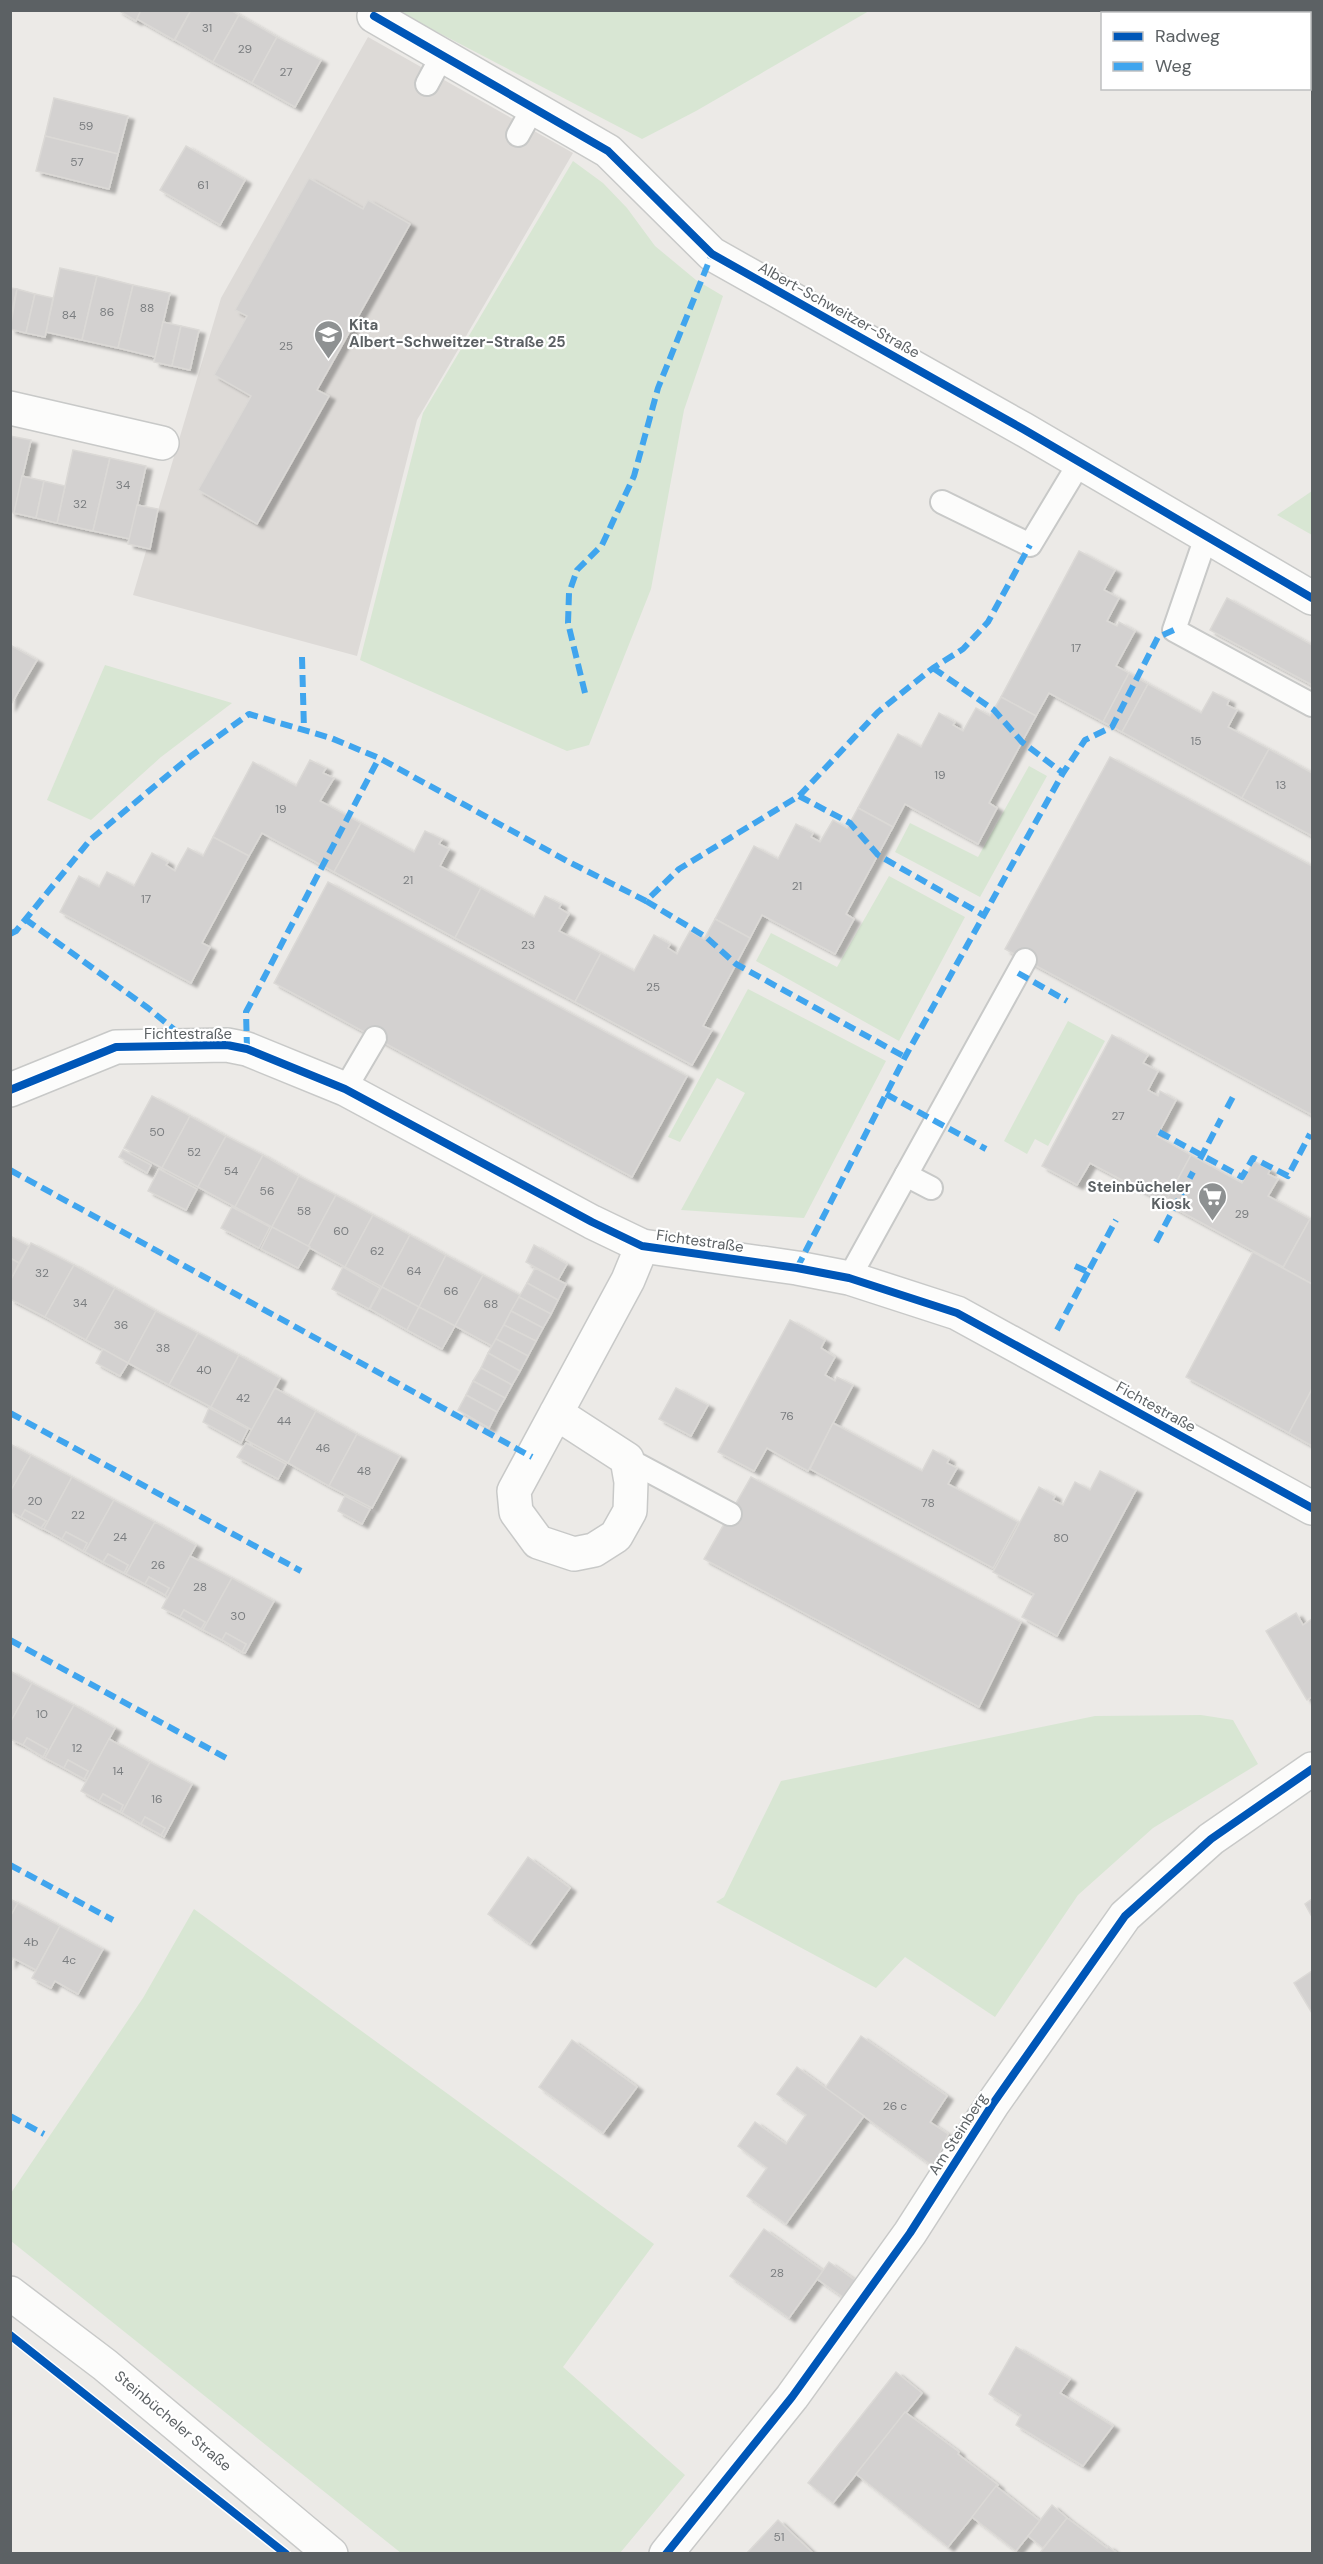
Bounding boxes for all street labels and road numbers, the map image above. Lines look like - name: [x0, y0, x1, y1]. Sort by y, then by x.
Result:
- street label: Albert-Schweitzer-Straße: [755, 257, 923, 363]
- street label: Fichtestraße: [144, 1024, 232, 1044]
- street label: Fichtestraße: [655, 1225, 745, 1257]
- street label: Fichtestraße: [1113, 1377, 1199, 1437]
- street label: Am Steinberg: [924, 2089, 992, 2179]
- street label: Steinbücheler Straße: [110, 2366, 236, 2476]

